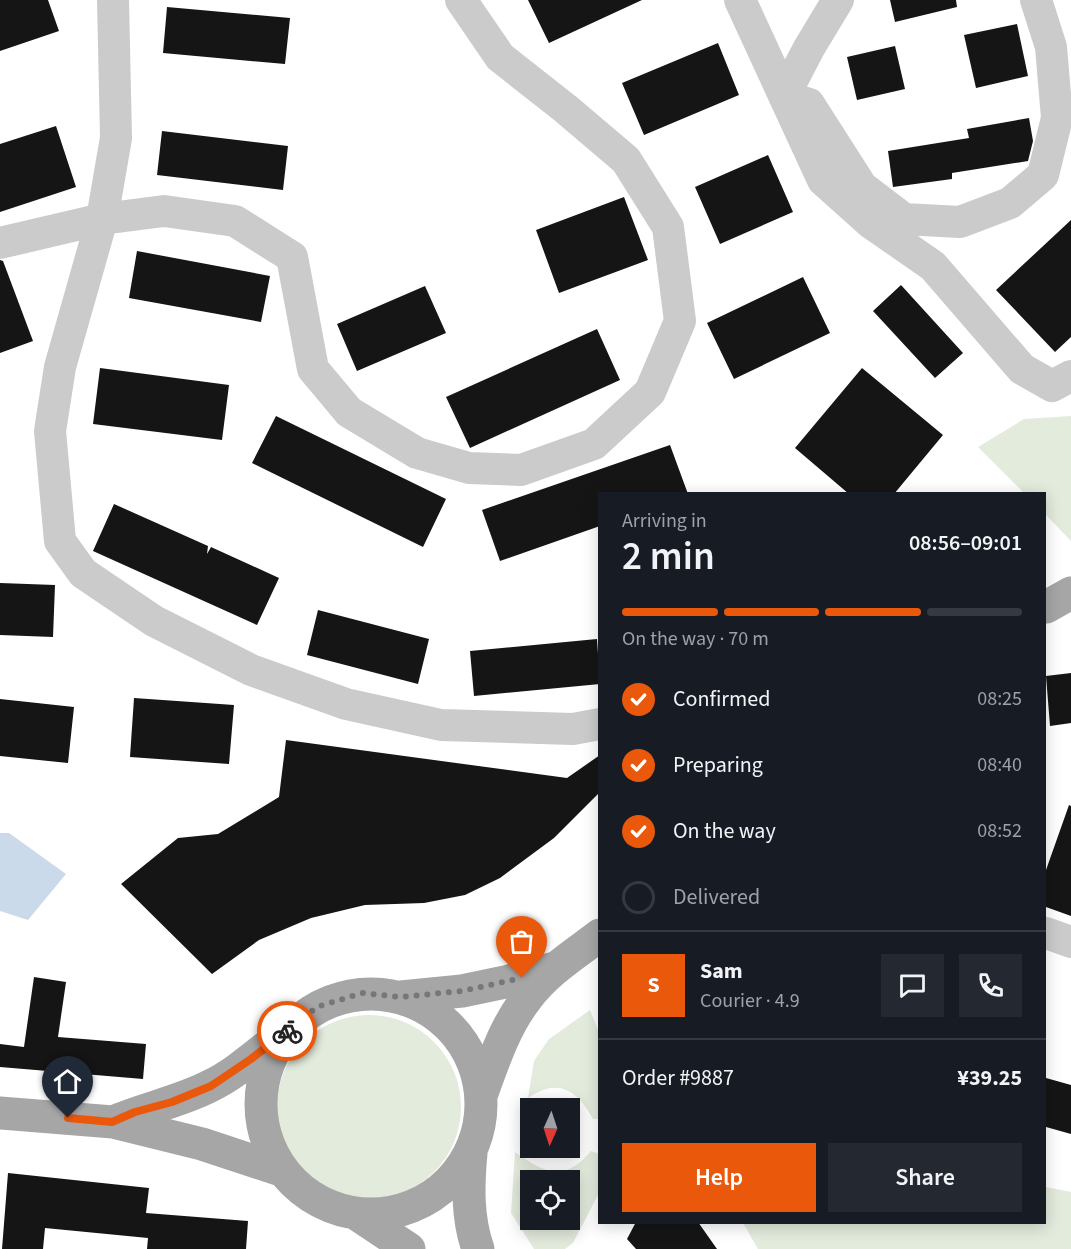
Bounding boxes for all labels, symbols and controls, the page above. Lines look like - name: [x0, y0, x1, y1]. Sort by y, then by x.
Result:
- text: Arriving in: [622, 507, 707, 535]
- text: 08:56–09:01: [909, 527, 1022, 559]
- text: 2 min: [622, 529, 715, 585]
- text: On the way · 70 m: [622, 625, 769, 653]
- icon: check: [622, 683, 655, 716]
- text: Confirmed: [673, 683, 770, 715]
- text: 08:25: [977, 685, 1022, 713]
- icon: check: [622, 749, 655, 782]
- text: Preparing: [673, 749, 763, 781]
- text: 08:40: [977, 751, 1022, 779]
- icon: check: [622, 815, 655, 848]
- text: On the way: [673, 815, 776, 847]
- text: 08:52: [977, 817, 1022, 845]
- text: Delivered: [673, 881, 760, 913]
- pin: [496, 916, 547, 978]
- icon: bag: [505, 925, 538, 958]
- button: chat: [881, 954, 944, 1017]
- button: phone: [959, 954, 1022, 1017]
- text: Sam: [700, 955, 743, 987]
- text: S: [647, 969, 660, 1001]
- text: Courier · 4.9: [700, 987, 800, 1015]
- courier: [257, 1001, 317, 1061]
- icon: bike: [271, 1015, 304, 1048]
- pin: [42, 1056, 93, 1118]
- text: Order #9887: [622, 1062, 734, 1094]
- text: ¥39.25: [957, 1062, 1022, 1094]
- icon: home: [51, 1065, 84, 1098]
- north arrow: [520, 1098, 580, 1158]
- map controls: [520, 1098, 580, 1230]
- button: Help: [622, 1143, 816, 1212]
- button: Share: [828, 1143, 1022, 1212]
- button: locate: [520, 1170, 580, 1230]

